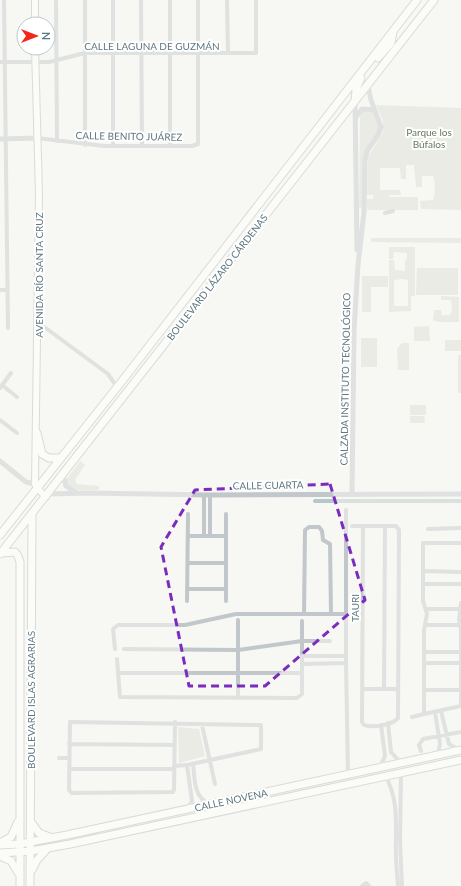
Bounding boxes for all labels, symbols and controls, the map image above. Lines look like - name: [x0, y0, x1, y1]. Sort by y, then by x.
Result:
- north arrow: [16, 16, 56, 56]
- text: N: [40, 32, 53, 40]
- street label: CALLE LAGUNA DE GUZMÁN: [84, 40, 220, 52]
- park label: Parque los Búfalos: [406, 126, 452, 150]
- street label: CALLE BENITO JUÁREZ: [75, 129, 183, 143]
- street label: AVENIDA RÍO SANTA CRUZ: [33, 212, 45, 338]
- street label: BOULEVARD LÁZARO CÁRDENAS: [164, 212, 270, 342]
- street label: CALZADA INSTITUTO TECNOLÓGICO: [337, 293, 353, 465]
- street label: CALLE CUARTA: [233, 478, 304, 492]
- street label: TAURI: [349, 594, 361, 622]
- street label: BOULEVARD ISLAS AGRARIAS: [25, 631, 37, 769]
- street label: CALLE NOVENA: [193, 786, 269, 814]

